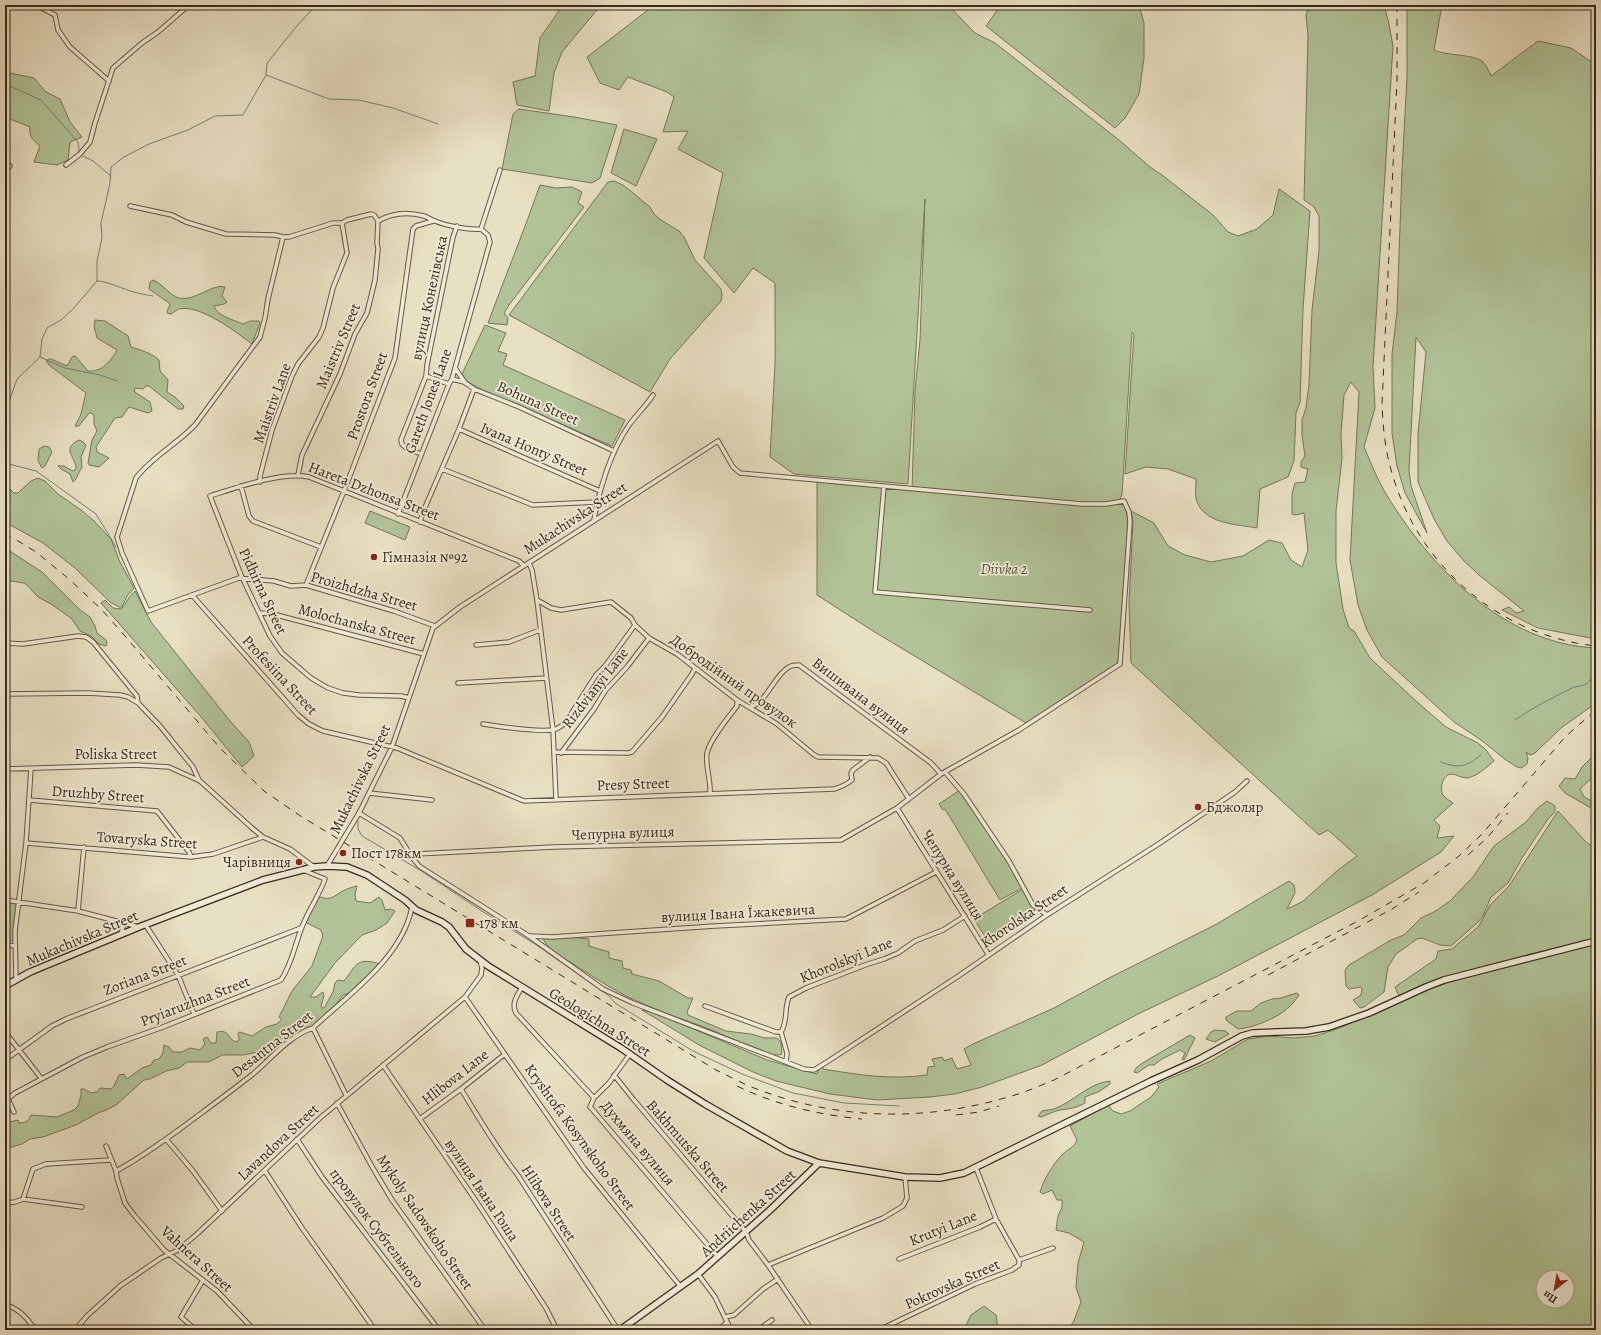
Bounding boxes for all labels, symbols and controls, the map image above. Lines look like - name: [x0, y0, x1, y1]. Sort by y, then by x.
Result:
- street label: вулиця Конелівська: [406, 234, 452, 362]
- street label: Maistriv Street: [311, 300, 365, 392]
- street label: Gareth Jones Lane: [400, 345, 456, 456]
- street label: Prostora Street: [342, 349, 392, 443]
- street label: Maistriv Lane: [248, 360, 296, 446]
- street label: Bohuna Street: [494, 376, 582, 430]
- street label: Ivana Honty Street: [477, 417, 591, 481]
- street label: Hareta Dzhonsa Street: [305, 457, 443, 525]
- street label: Mukachivska Street: [519, 477, 631, 559]
- street label: Pidhirna Street: [234, 544, 292, 638]
- place label: Гімназія №92: [382, 547, 468, 567]
- marker: Гімназія №92: [369, 552, 379, 562]
- park label: Diivka 2: [980, 559, 1028, 579]
- street label: Proizhdzha Street: [308, 566, 420, 616]
- street label: Molochanska Street: [296, 599, 418, 649]
- street label: Добродійний провулок: [666, 630, 802, 733]
- street label: Profesiina Street: [238, 631, 322, 719]
- street label: Rizdvianyi Lane: [557, 643, 633, 733]
- street label: Вишивана вулиця: [808, 653, 914, 739]
- street label: Mukachivska Street: [325, 721, 395, 837]
- street label: Poliska Street: [75, 744, 158, 764]
- street label: Presy Street: [596, 773, 670, 795]
- street label: Druzhby Street: [51, 781, 145, 807]
- place label: Бджоляр: [1206, 797, 1264, 817]
- marker: Бджоляр: [1193, 802, 1203, 812]
- street label: Чепурна вулиця: [571, 821, 675, 845]
- street label: Чепурна вулиця: [917, 826, 989, 924]
- street label: Tovaryska Street: [96, 827, 198, 853]
- place label: Пост 178км: [351, 843, 422, 863]
- marker: Пост 178км: [338, 848, 348, 858]
- place label: Чарівниця: [223, 852, 291, 872]
- marker: Чарівниця: [294, 857, 304, 867]
- street label: Khorolska Street: [976, 879, 1072, 953]
- street label: вулиця Івана Їжакевича: [660, 899, 816, 927]
- street label: Mukachivska Street: [23, 905, 141, 971]
- place label: 178 км: [479, 913, 519, 933]
- marker: 178 км: [464, 917, 476, 929]
- street label: Khorolskyi Lane: [797, 932, 896, 988]
- street label: Zoriana Street: [100, 950, 190, 1000]
- street label: Pryiaruzhna Street: [137, 971, 253, 1031]
- street label: Geologichna Street: [545, 983, 655, 1061]
- street label: Desantna Street: [227, 1006, 317, 1082]
- street label: Hlibova Lane: [417, 1044, 493, 1110]
- street label: Kryshtofa Kosynskoho Street: [520, 1060, 640, 1214]
- street label: Bakhmutska Street: [642, 1095, 734, 1197]
- street label: Духмяна вулиця: [596, 1096, 680, 1190]
- street label: Lavandova Street: [233, 1099, 323, 1185]
- street label: вулиця Івана Гоша: [440, 1135, 524, 1245]
- street label: Mykoly Sadovskoho Street: [372, 1150, 478, 1294]
- street label: Hlibova Street: [517, 1161, 581, 1245]
- street label: провулок Субтельного: [325, 1164, 429, 1292]
- street label: Andriichenka Street: [695, 1165, 800, 1262]
- street label: Krutyi Lane: [906, 1205, 980, 1251]
- street label: Vahnera Street: [156, 1221, 237, 1297]
- street label: Pokrovska Street: [901, 1254, 1003, 1314]
- north arrow: [1535, 1269, 1575, 1309]
- text: Пн: [1540, 1287, 1560, 1307]

